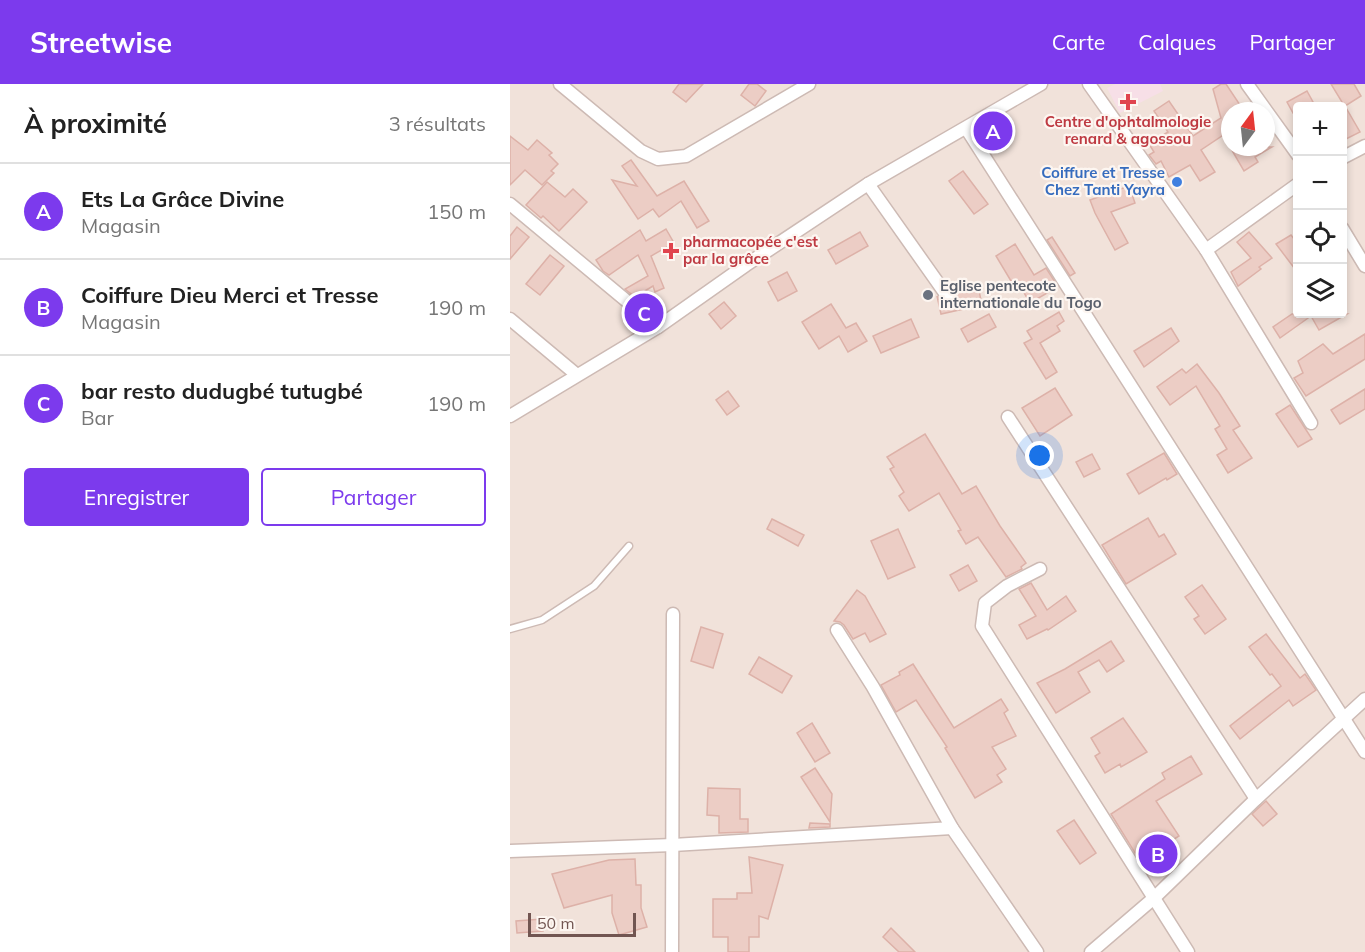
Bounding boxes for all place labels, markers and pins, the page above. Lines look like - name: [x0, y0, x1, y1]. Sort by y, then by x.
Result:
- marker: Centre d'ophtalmologie renard & agossou: [1119, 93, 1137, 111]
- pin: A: [974, 108, 1012, 154]
- place label: Centre d'ophtalmologie renard & agossou: [1045, 112, 1211, 148]
- place label: Coiffure et Tresse Chez Tanti Yayra: [1041, 163, 1165, 199]
- marker: Coiffure et Tresse Chez Tanti Yayra: [1170, 175, 1184, 189]
- place label: pharmacopée c'est par la grâce: [683, 232, 818, 268]
- marker: pharmacopée c'est par la grâce: [664, 244, 678, 258]
- place label: Eglise pentecote internationale du Togo: [940, 276, 1102, 312]
- marker: Eglise pentecote internationale du Togo: [921, 288, 935, 302]
- pin: C: [624, 290, 664, 336]
- pin: B: [1138, 832, 1178, 876]

